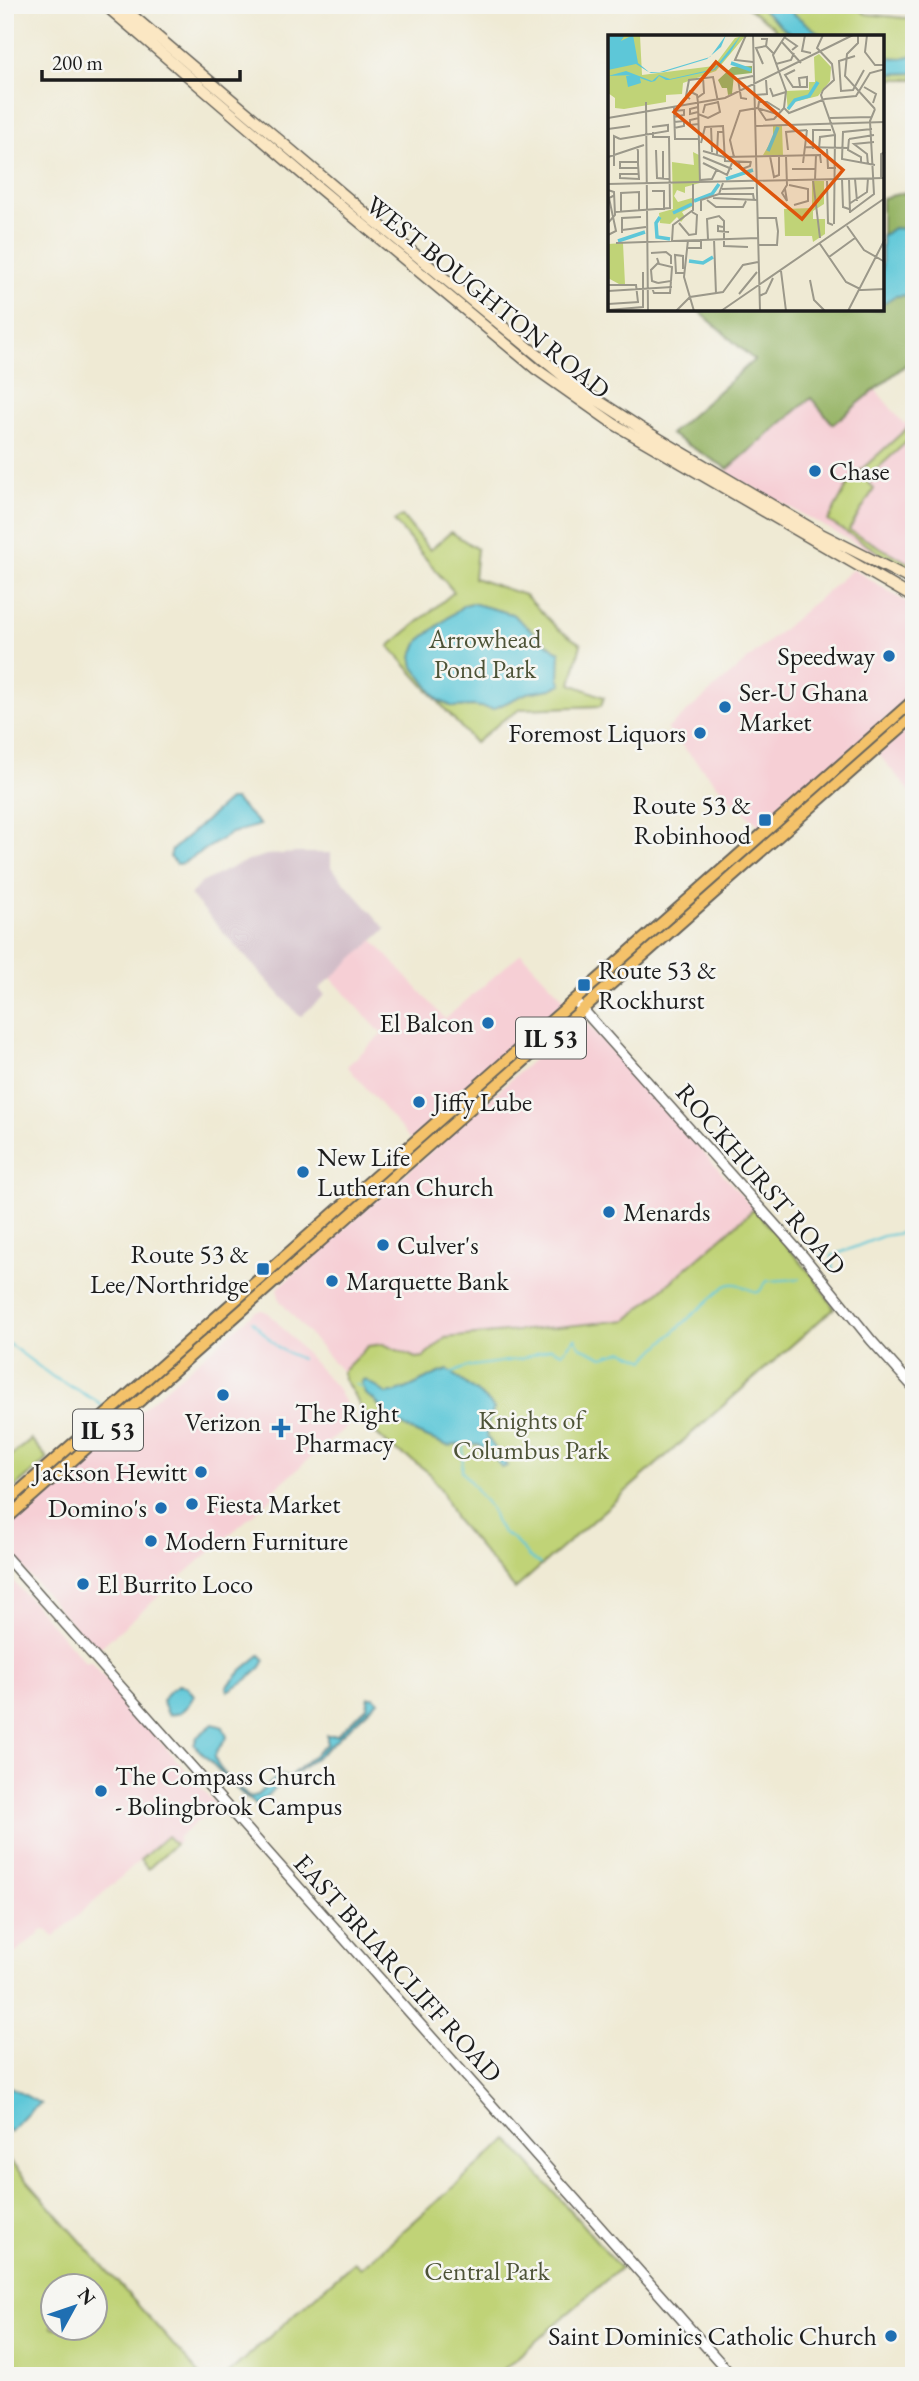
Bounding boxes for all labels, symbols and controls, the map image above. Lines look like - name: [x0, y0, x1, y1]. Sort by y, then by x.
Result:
- inset map: [608, 35, 884, 312]
- scale bar: [42, 38, 240, 82]
- text: 200 m: [52, 49, 103, 76]
- street label: WEST BOUGHTON ROAD: [359, 188, 617, 406]
- place label: Chase: [829, 454, 890, 488]
- marker: Chase: [807, 463, 823, 479]
- park label: Arrowhead Pond Park: [428, 622, 542, 686]
- place label: Speedway: [778, 639, 876, 673]
- marker: Speedway: [881, 648, 897, 664]
- place label: Ser-U Ghana Market: [739, 675, 869, 739]
- marker: Ser-U Ghana Market: [717, 699, 733, 715]
- place label: Foremost Liquors: [508, 716, 686, 750]
- marker: Foremost Liquors: [692, 725, 708, 741]
- place label: Route 53 & Robinhood: [633, 788, 752, 852]
- marker: Route 53 & Robinhood: [757, 812, 773, 828]
- place label: Route 53 & Rockhurst: [598, 953, 717, 1017]
- marker: Route 53 & Rockhurst: [576, 977, 592, 993]
- place label: El Balcon: [379, 1006, 474, 1040]
- marker: El Balcon: [480, 1015, 496, 1031]
- road number: IL 53: [516, 1018, 586, 1058]
- street label: ROCKHURST ROAD: [668, 1076, 854, 1282]
- place label: Jiffy Lube: [431, 1085, 532, 1119]
- marker: Jiffy Lube: [411, 1094, 427, 1110]
- place label: New Life Lutheran Church: [317, 1140, 494, 1204]
- marker: New Life Lutheran Church: [295, 1164, 311, 1180]
- place label: Menards: [623, 1195, 710, 1229]
- marker: Menards: [601, 1204, 617, 1220]
- place label: Culver's: [397, 1228, 479, 1262]
- place label: Route 53 & Lee/Northridge: [90, 1237, 249, 1301]
- marker: Culver's: [375, 1237, 391, 1253]
- marker: Route 53 & Lee/Northridge: [255, 1261, 271, 1277]
- place label: Marquette Bank: [346, 1264, 509, 1298]
- marker: Marquette Bank: [324, 1273, 340, 1289]
- marker: Verizon: [215, 1387, 231, 1403]
- place label: The Right Pharmacy: [295, 1396, 399, 1460]
- park label: Knights of Columbus Park: [453, 1403, 610, 1467]
- place label: Verizon: [185, 1405, 262, 1439]
- road number: IL 53: [73, 1410, 143, 1450]
- marker: The Right Pharmacy: [273, 1420, 289, 1436]
- place label: Jackson Hewitt: [31, 1455, 187, 1489]
- marker: Jackson Hewitt: [193, 1464, 209, 1480]
- place label: Fiesta Market: [206, 1487, 340, 1521]
- place label: Domino's: [48, 1491, 147, 1525]
- marker: Fiesta Market: [184, 1496, 200, 1512]
- marker: Domino's: [153, 1500, 169, 1516]
- place label: Modern Furniture: [165, 1524, 348, 1558]
- marker: Modern Furniture: [143, 1533, 159, 1549]
- place label: El Burrito Loco: [97, 1567, 253, 1601]
- marker: El Burrito Loco: [75, 1576, 91, 1592]
- place label: The Compass Church - Bolingbrook Campus: [115, 1759, 342, 1823]
- marker: The Compass Church - Bolingbrook Campus: [93, 1783, 109, 1799]
- street label: EAST BRIARCLIFF ROAD: [286, 1847, 510, 2089]
- park label: Central Park: [424, 2254, 550, 2288]
- north arrow: [38, 2272, 108, 2342]
- text: N: [72, 2282, 102, 2311]
- place label: Saint Dominics Catholic Church: [548, 2319, 877, 2353]
- marker: Saint Dominics Catholic Church: [883, 2328, 899, 2344]

